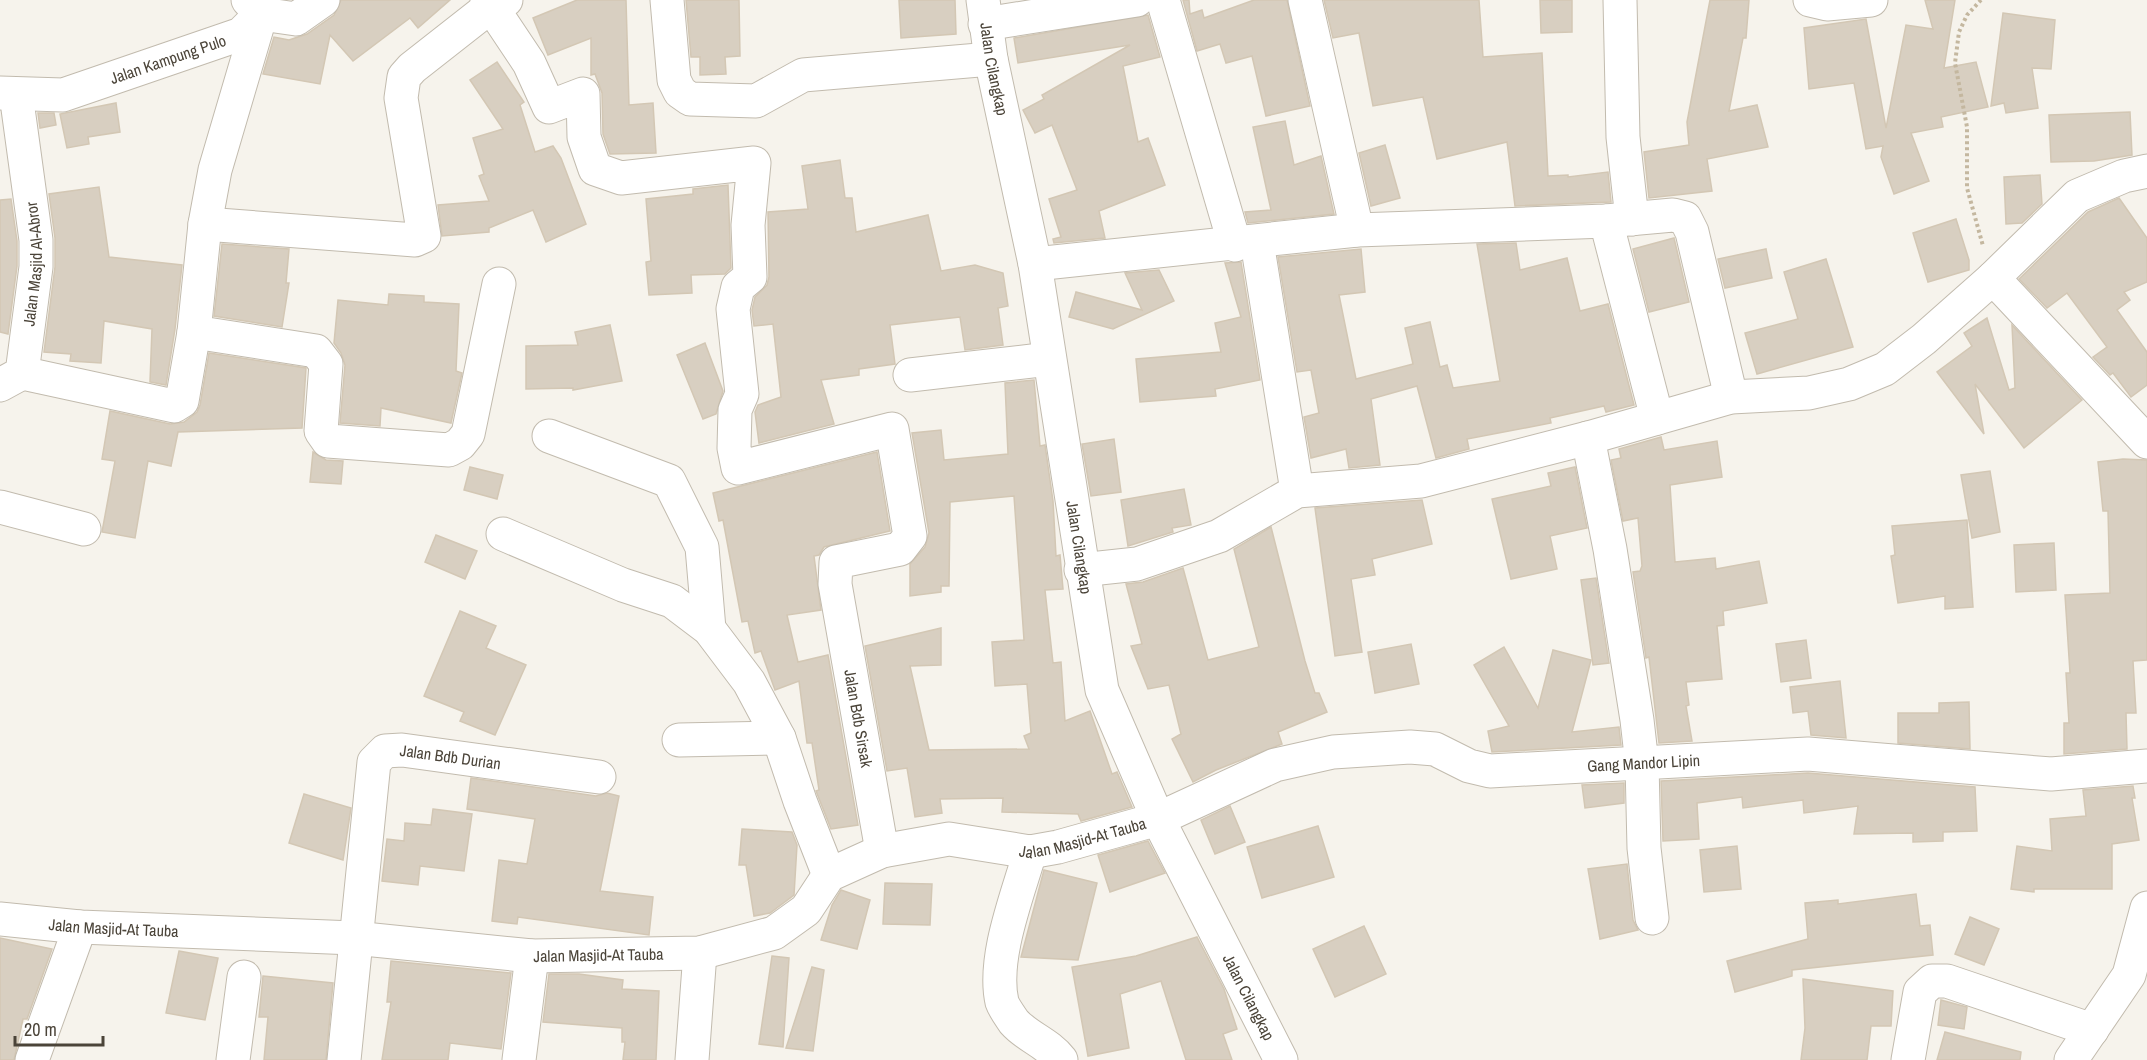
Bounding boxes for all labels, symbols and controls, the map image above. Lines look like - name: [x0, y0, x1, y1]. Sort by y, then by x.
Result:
- street label: Jalan Cilangkap: [975, 21, 1014, 118]
- street label: Jalan Kampung Pulo: [107, 29, 229, 89]
- street label: Jalan Masjid Al-Abror: [17, 200, 47, 327]
- street label: Jalan Cilangkap: [1061, 499, 1098, 596]
- street label: Jalan Bdb Sirsak: [839, 668, 878, 770]
- street label: Jalan Bdb Durian: [399, 739, 502, 774]
- street label: Gang Mandor Lipin: [1586, 749, 1701, 777]
- street label: Jalan Masjid-At Tauba: [1018, 812, 1149, 863]
- street label: Jalan Masjid-At Tauba: [48, 913, 180, 942]
- street label: Jalan Masjid-At Tauba: [533, 943, 664, 967]
- street label: Jalan Cilangkap: [1218, 950, 1280, 1044]
- scale bar: [15, 1009, 104, 1047]
- text: 20 m: [24, 1017, 57, 1042]

